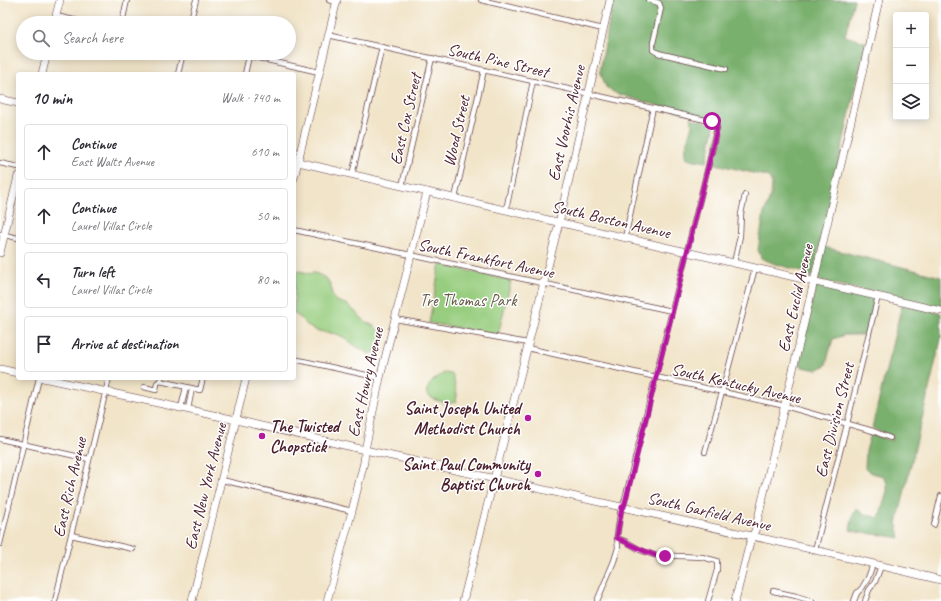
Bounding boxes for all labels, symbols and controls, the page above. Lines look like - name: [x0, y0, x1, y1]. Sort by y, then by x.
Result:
- map controls: [893, 12, 929, 120]
- button: +: [893, 12, 929, 48]
- search box: [16, 16, 296, 60]
- icon: search: [30, 27, 52, 49]
- text: Search here: [62, 29, 123, 48]
- street label: South Pine Street: [445, 39, 553, 83]
- button: −: [893, 48, 929, 84]
- street label: East Voorhis Avenue: [543, 62, 590, 183]
- street label: East Cox Street: [385, 69, 427, 167]
- button: layers: [893, 84, 929, 120]
- text: 10 min: [32, 88, 72, 109]
- text: Walk · 740 m: [221, 90, 280, 106]
- street label: Wood Street: [438, 92, 475, 168]
- route start: [703, 112, 721, 130]
- text: Continue: [71, 135, 116, 154]
- icon: ahead: [33, 141, 55, 163]
- text: 610 m: [251, 144, 279, 160]
- text: East Walts Avenue: [71, 154, 154, 170]
- street label: South Boston Avenue: [550, 196, 674, 244]
- text: Continue: [71, 199, 116, 218]
- icon: ahead: [33, 205, 55, 227]
- text: 50 m: [257, 208, 279, 224]
- text: Laurel Villas Circle: [71, 218, 152, 234]
- street label: South Frankfort Avenue: [416, 234, 557, 283]
- street label: East Euclid Avenue: [773, 241, 818, 354]
- text: Turn left: [71, 263, 114, 282]
- icon: left: [33, 269, 55, 291]
- text: 80 m: [257, 272, 279, 288]
- text: Laurel Villas Circle: [71, 282, 152, 298]
- park label: Tre Thomas Park: [419, 290, 518, 311]
- street label: East Howry Avenue: [343, 324, 389, 439]
- icon: arrive: [33, 333, 55, 355]
- text: Arrive at destination: [71, 335, 178, 354]
- street label: South Kentucky Avenue: [669, 358, 804, 409]
- street label: East Division Street: [810, 358, 859, 480]
- place label: Saint Joseph United Methodist Church: [404, 398, 523, 439]
- marker: Saint Joseph United Methodist Church: [523, 413, 533, 423]
- place label: The Twisted Chopstick: [270, 416, 342, 457]
- street label: East New York Avenue: [180, 419, 232, 552]
- marker: The Twisted Chopstick: [257, 431, 267, 441]
- street label: East Rich Avenue: [48, 434, 91, 539]
- place label: Saint Paul Community Baptist Church: [402, 454, 531, 495]
- marker: Saint Paul Community Baptist Church: [533, 469, 543, 479]
- street label: South Garfield Avenue: [645, 487, 774, 536]
- route end: [656, 547, 674, 565]

